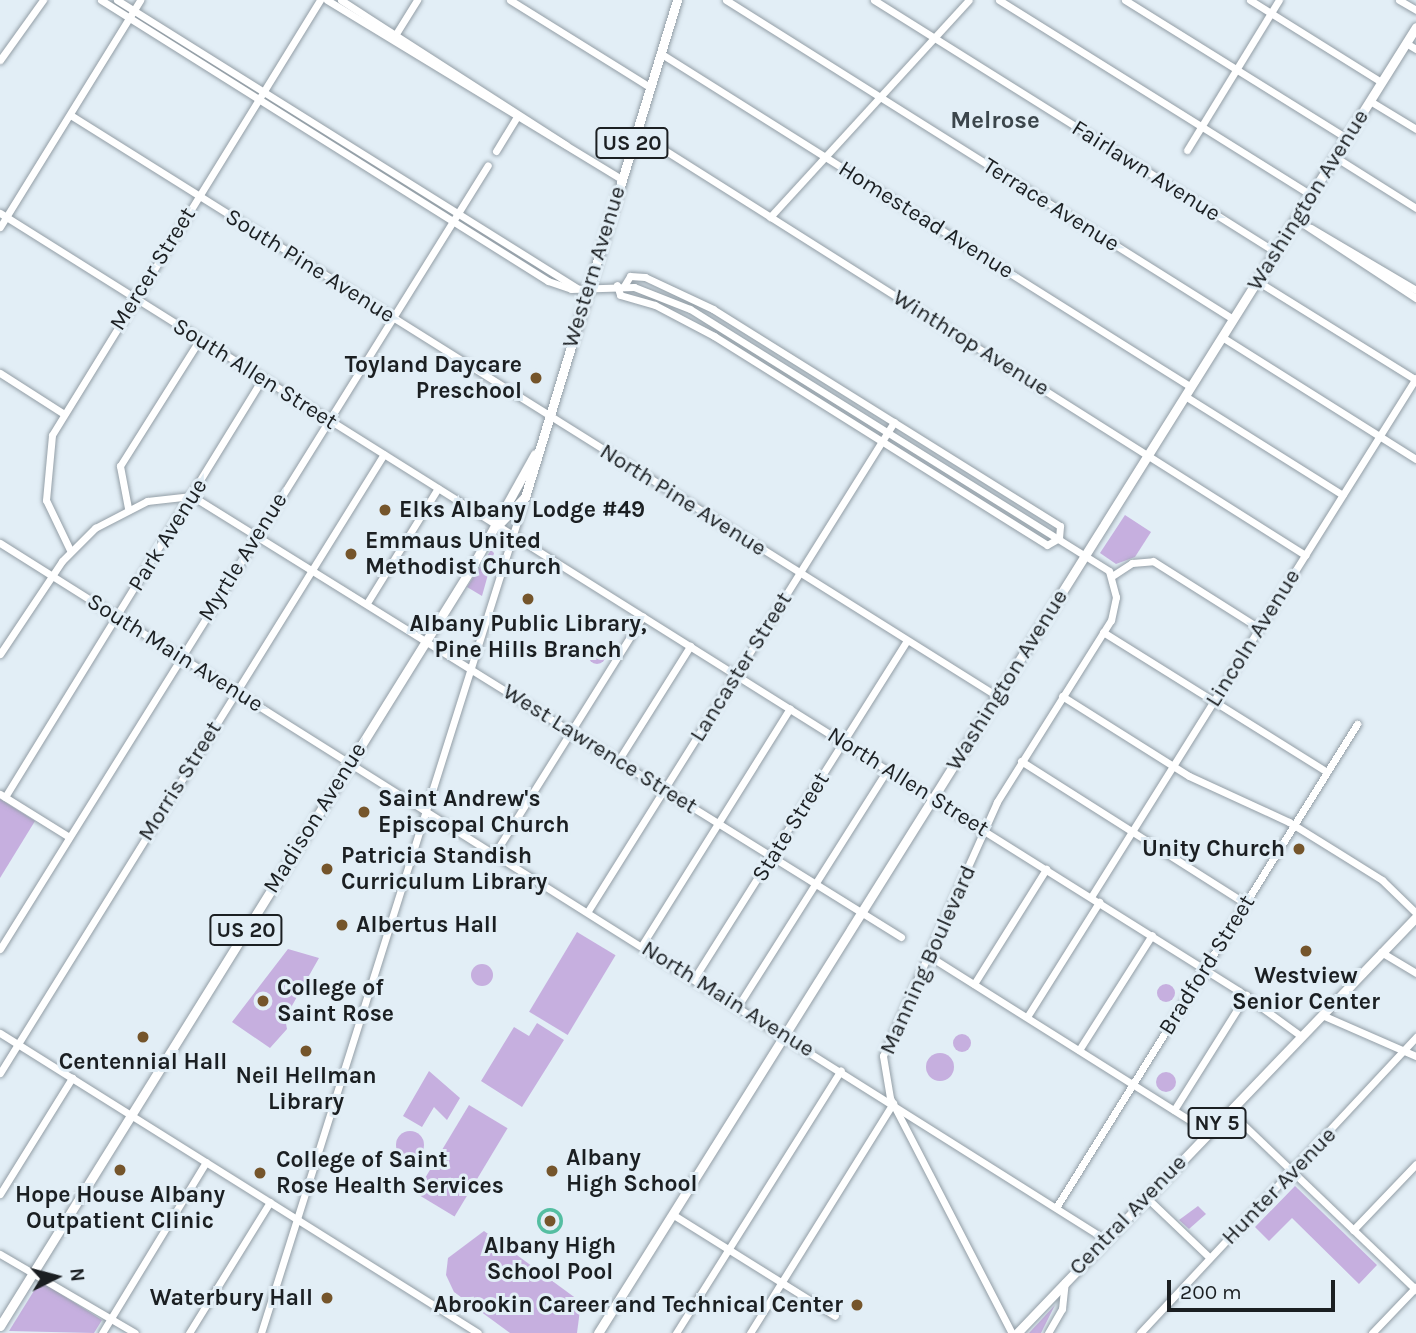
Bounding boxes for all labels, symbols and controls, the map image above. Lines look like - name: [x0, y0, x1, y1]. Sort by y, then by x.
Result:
- street label: Washington Avenue: [1241, 104, 1375, 296]
- district label: Melrose: [950, 107, 1040, 135]
- street label: Fairlawn Avenue: [1067, 114, 1225, 228]
- road number: US 20: [595, 125, 669, 160]
- street label: Terrace Avenue: [978, 152, 1124, 258]
- street label: Homestead Avenue: [833, 155, 1019, 285]
- street label: Western Avenue: [556, 183, 632, 351]
- street label: Mercer Street: [104, 202, 202, 336]
- street label: South Pine Avenue: [220, 203, 400, 329]
- street label: Winthrop Avenue: [888, 284, 1054, 402]
- street label: South Allen Street: [168, 312, 342, 436]
- place label: Toyland Daycare Preschool: [345, 351, 522, 405]
- marker: Toyland Daycare Preschool: [528, 370, 544, 386]
- street label: North Pine Avenue: [595, 438, 771, 562]
- street label: Park Avenue: [122, 473, 214, 597]
- street label: Myrtle Avenue: [192, 488, 294, 626]
- place label: Elks Albany Lodge #49: [399, 496, 645, 524]
- marker: Elks Albany Lodge #49: [377, 502, 393, 518]
- place label: Emmaus United Methodist Church: [365, 527, 561, 581]
- marker: Emmaus United Methodist Church: [343, 546, 359, 562]
- street label: Lincoln Avenue: [1200, 564, 1306, 712]
- street label: Washington Avenue: [940, 584, 1074, 776]
- street label: Lancaster Street: [684, 587, 798, 747]
- street label: South Main Avenue: [82, 588, 268, 718]
- marker: Albany Public Library, Pine Hills Branch: [520, 591, 536, 607]
- place label: Albany Public Library, Pine Hills Branch: [409, 610, 647, 664]
- street label: West Lawrence Street: [498, 678, 702, 820]
- street label: Morris Street: [132, 716, 228, 846]
- street label: North Allen Street: [822, 721, 994, 843]
- street label: Madison Avenue: [258, 738, 372, 898]
- street label: State Street: [746, 767, 836, 887]
- place label: Saint Andrew's Episcopal Church: [378, 785, 570, 839]
- marker: Saint Andrew's Episcopal Church: [356, 804, 372, 820]
- place label: Unity Church: [1142, 835, 1285, 863]
- marker: Unity Church: [1291, 841, 1307, 857]
- place label: Patricia Standish Curriculum Library: [341, 842, 547, 896]
- marker: Patricia Standish Curriculum Library: [319, 861, 335, 877]
- street label: Manning Boulevard: [874, 861, 982, 1059]
- street label: Bradford Street: [1153, 890, 1261, 1040]
- place label: Albertus Hall: [356, 911, 498, 939]
- road number: US 20: [209, 912, 283, 948]
- marker: Albertus Hall: [334, 917, 350, 933]
- street label: North Main Avenue: [636, 935, 820, 1063]
- marker: Westview Senior Center: [1298, 943, 1314, 959]
- place label: Westview Senior Center: [1232, 962, 1380, 1016]
- place label: College of Saint Rose: [277, 974, 394, 1028]
- marker: College of Saint Rose: [255, 993, 271, 1009]
- marker: Centennial Hall: [135, 1029, 151, 1045]
- marker: Neil Hellman Library: [298, 1043, 314, 1059]
- place label: Centennial Hall: [59, 1048, 227, 1076]
- place label: Neil Hellman Library: [235, 1062, 377, 1116]
- road number: NY 5: [1187, 1106, 1247, 1140]
- street label: Hunter Avenue: [1216, 1121, 1342, 1251]
- place label: Albany High School: [566, 1144, 698, 1198]
- place label: College of Saint Rose Health Services: [276, 1146, 504, 1200]
- street label: Central Avenue: [1064, 1149, 1192, 1281]
- marker: Hope House Albany Outpatient Clinic: [112, 1162, 128, 1178]
- marker: College of Saint Rose Health Services: [250, 1163, 270, 1183]
- marker: Albany High School: [544, 1163, 560, 1179]
- place label: Hope House Albany Outpatient Clinic: [15, 1181, 225, 1235]
- marker: Albany High School Pool: [542, 1213, 558, 1229]
- place label: Albany High School Pool: [484, 1232, 616, 1286]
- north arrow: [21, 1242, 91, 1312]
- scale bar: [1171, 1266, 1339, 1310]
- text: N: [65, 1267, 89, 1283]
- text: 200 m: [1180, 1280, 1242, 1304]
- place label: Waterbury Hall: [150, 1284, 313, 1312]
- marker: Waterbury Hall: [319, 1290, 335, 1306]
- place label: Abrookin Career and Technical Center: [433, 1291, 843, 1319]
- marker: Abrookin Career and Technical Center: [849, 1297, 865, 1313]

